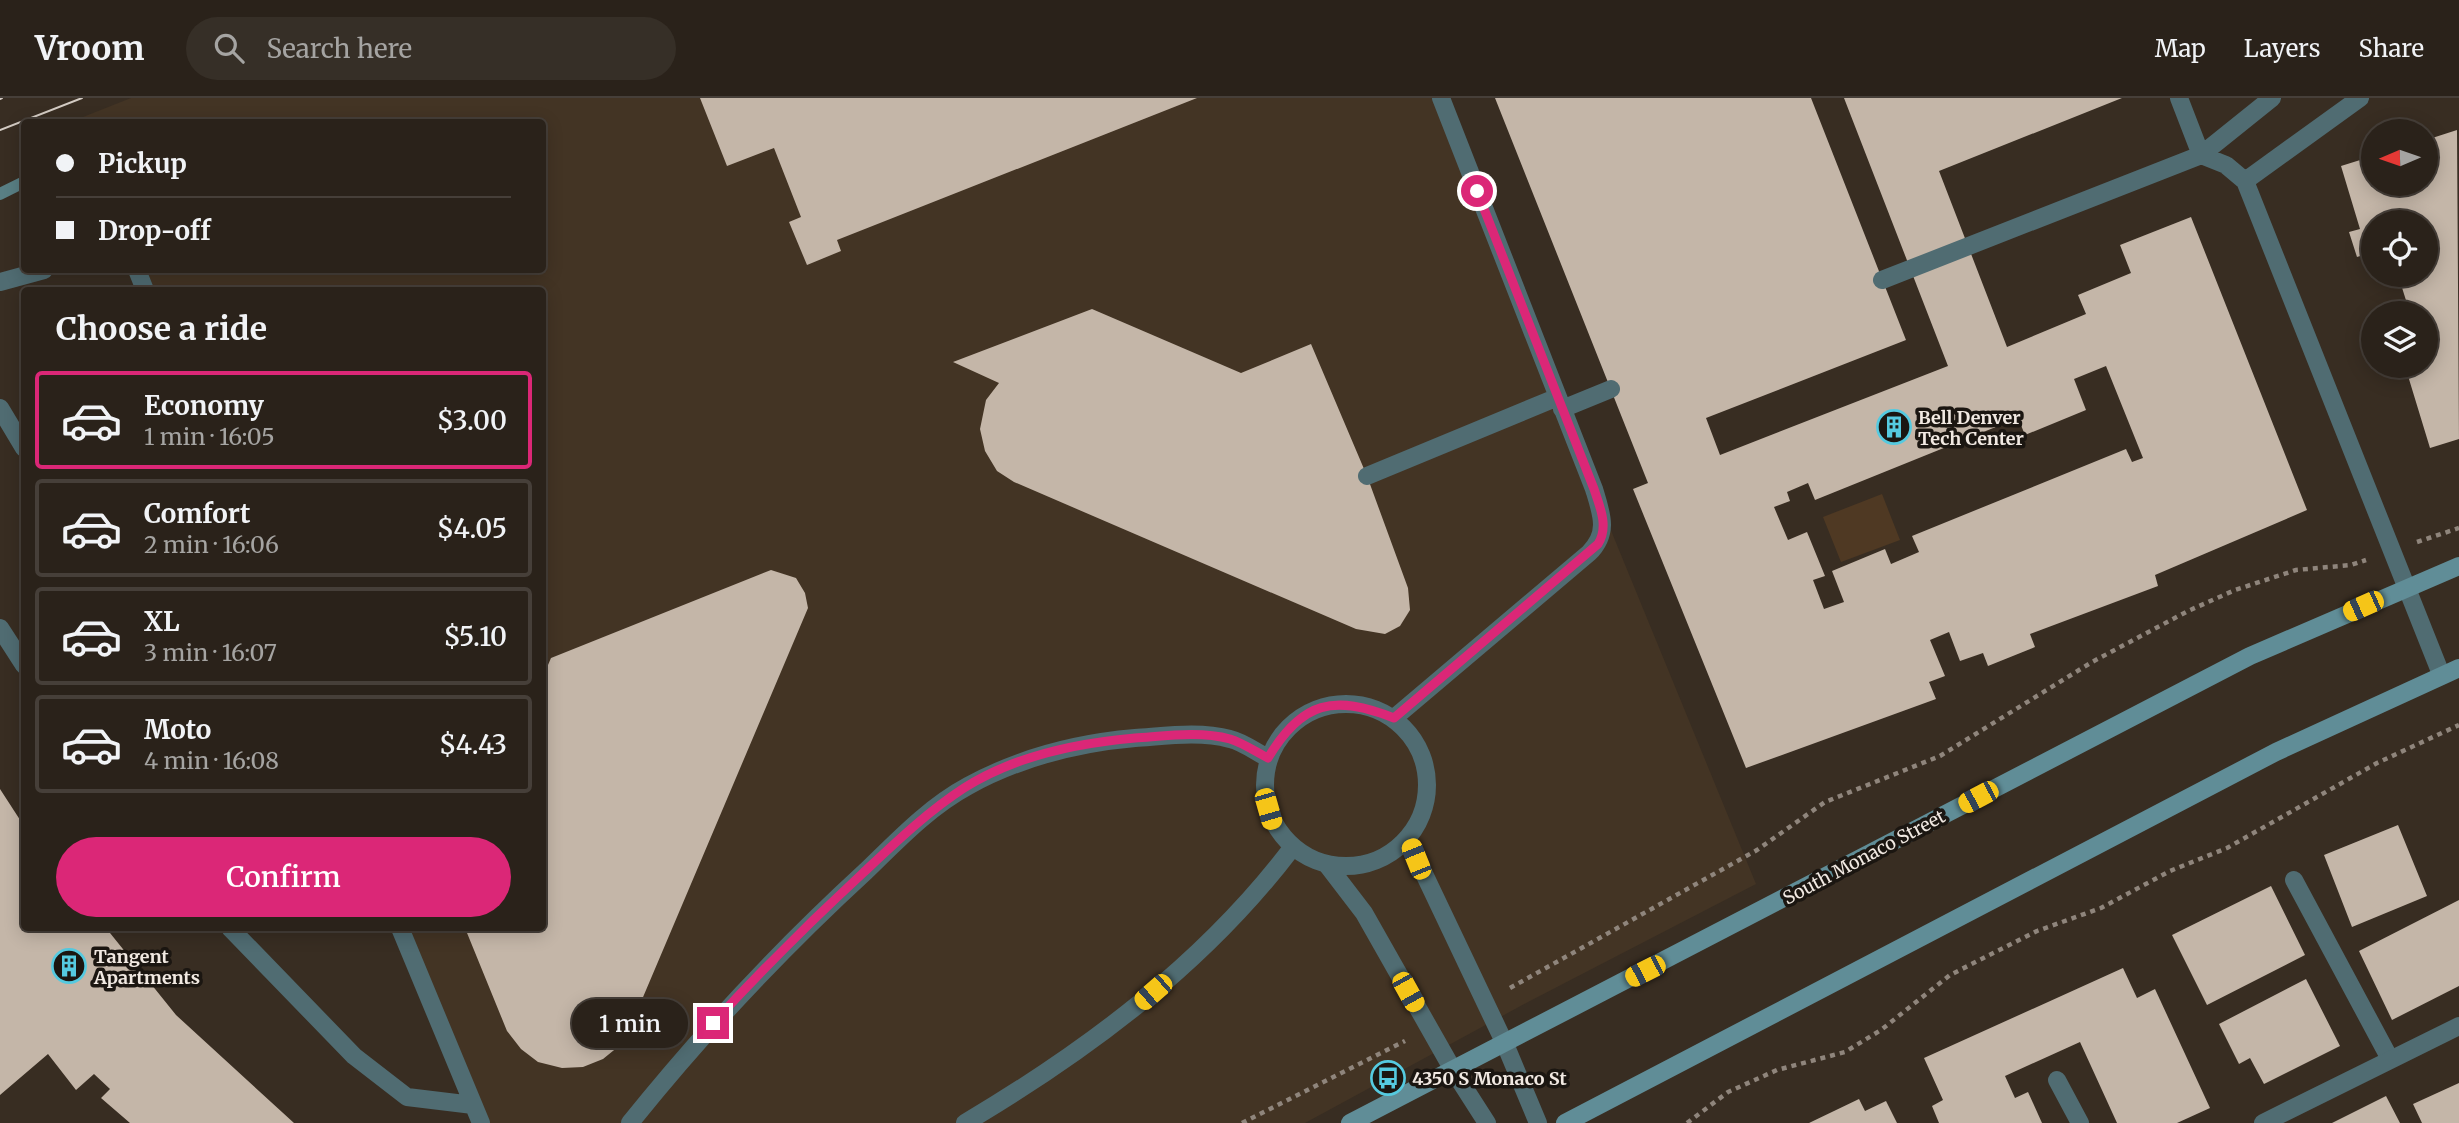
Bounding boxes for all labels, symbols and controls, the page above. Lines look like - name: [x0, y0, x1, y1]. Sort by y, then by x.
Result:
- search box: [186, 17, 676, 80]
- text: Vroom: [35, 28, 144, 69]
- icon: search: [210, 29, 248, 67]
- text: Search here: [266, 32, 412, 65]
- text: Map: [2155, 33, 2206, 64]
- text: Layers: [2244, 33, 2320, 64]
- text: Share: [2358, 33, 2424, 64]
- north arrow: [2361, 119, 2438, 196]
- map controls: [2361, 119, 2438, 378]
- text: Pickup: [98, 147, 187, 180]
- route start: [1461, 175, 1493, 207]
- button: locate: [2361, 210, 2438, 287]
- text: Drop-off: [98, 214, 211, 247]
- button: layers: [2361, 301, 2438, 378]
- text: Choose a ride: [56, 309, 267, 349]
- icon: car: [60, 389, 123, 452]
- text: Economy: [144, 389, 264, 422]
- text: $3.00: [437, 404, 507, 437]
- place label: Bell Denver Tech Center: [1918, 406, 2024, 450]
- building icon: Bell Denver Tech Center: [1875, 408, 1913, 446]
- text: 1 min · 16:05: [144, 422, 275, 451]
- icon: car: [60, 497, 123, 560]
- text: Comfort: [144, 497, 250, 530]
- text: $4.05: [437, 512, 507, 545]
- text: 2 min · 16:06: [144, 530, 279, 559]
- car: [2340, 588, 2387, 624]
- icon: car: [60, 605, 123, 668]
- text: XL: [144, 605, 180, 638]
- text: $5.10: [443, 620, 507, 653]
- text: 3 min · 16:07: [144, 638, 277, 667]
- icon: car: [60, 713, 123, 776]
- text: Moto: [144, 713, 211, 746]
- text: $4.43: [439, 728, 507, 761]
- text: 4 min · 16:08: [144, 746, 279, 775]
- car: [1955, 778, 2002, 816]
- car: [1253, 786, 1284, 832]
- street label: South Monaco Street: [1779, 804, 1949, 910]
- car: [1399, 836, 1434, 882]
- button: Confirm: [56, 837, 511, 917]
- place label: Tangent Apartments: [93, 945, 200, 989]
- building icon: Tangent Apartments: [50, 947, 88, 985]
- car: [1622, 952, 1669, 990]
- car: [1389, 969, 1428, 1015]
- car: [1131, 970, 1176, 1014]
- callout: 1 min: [573, 998, 688, 1048]
- route end: [697, 1007, 729, 1039]
- text: 1 min: [599, 1009, 661, 1038]
- bus stop icon: 4350 S Monaco St: [1369, 1059, 1407, 1097]
- place label: 4350 S Monaco St: [1412, 1067, 1568, 1090]

